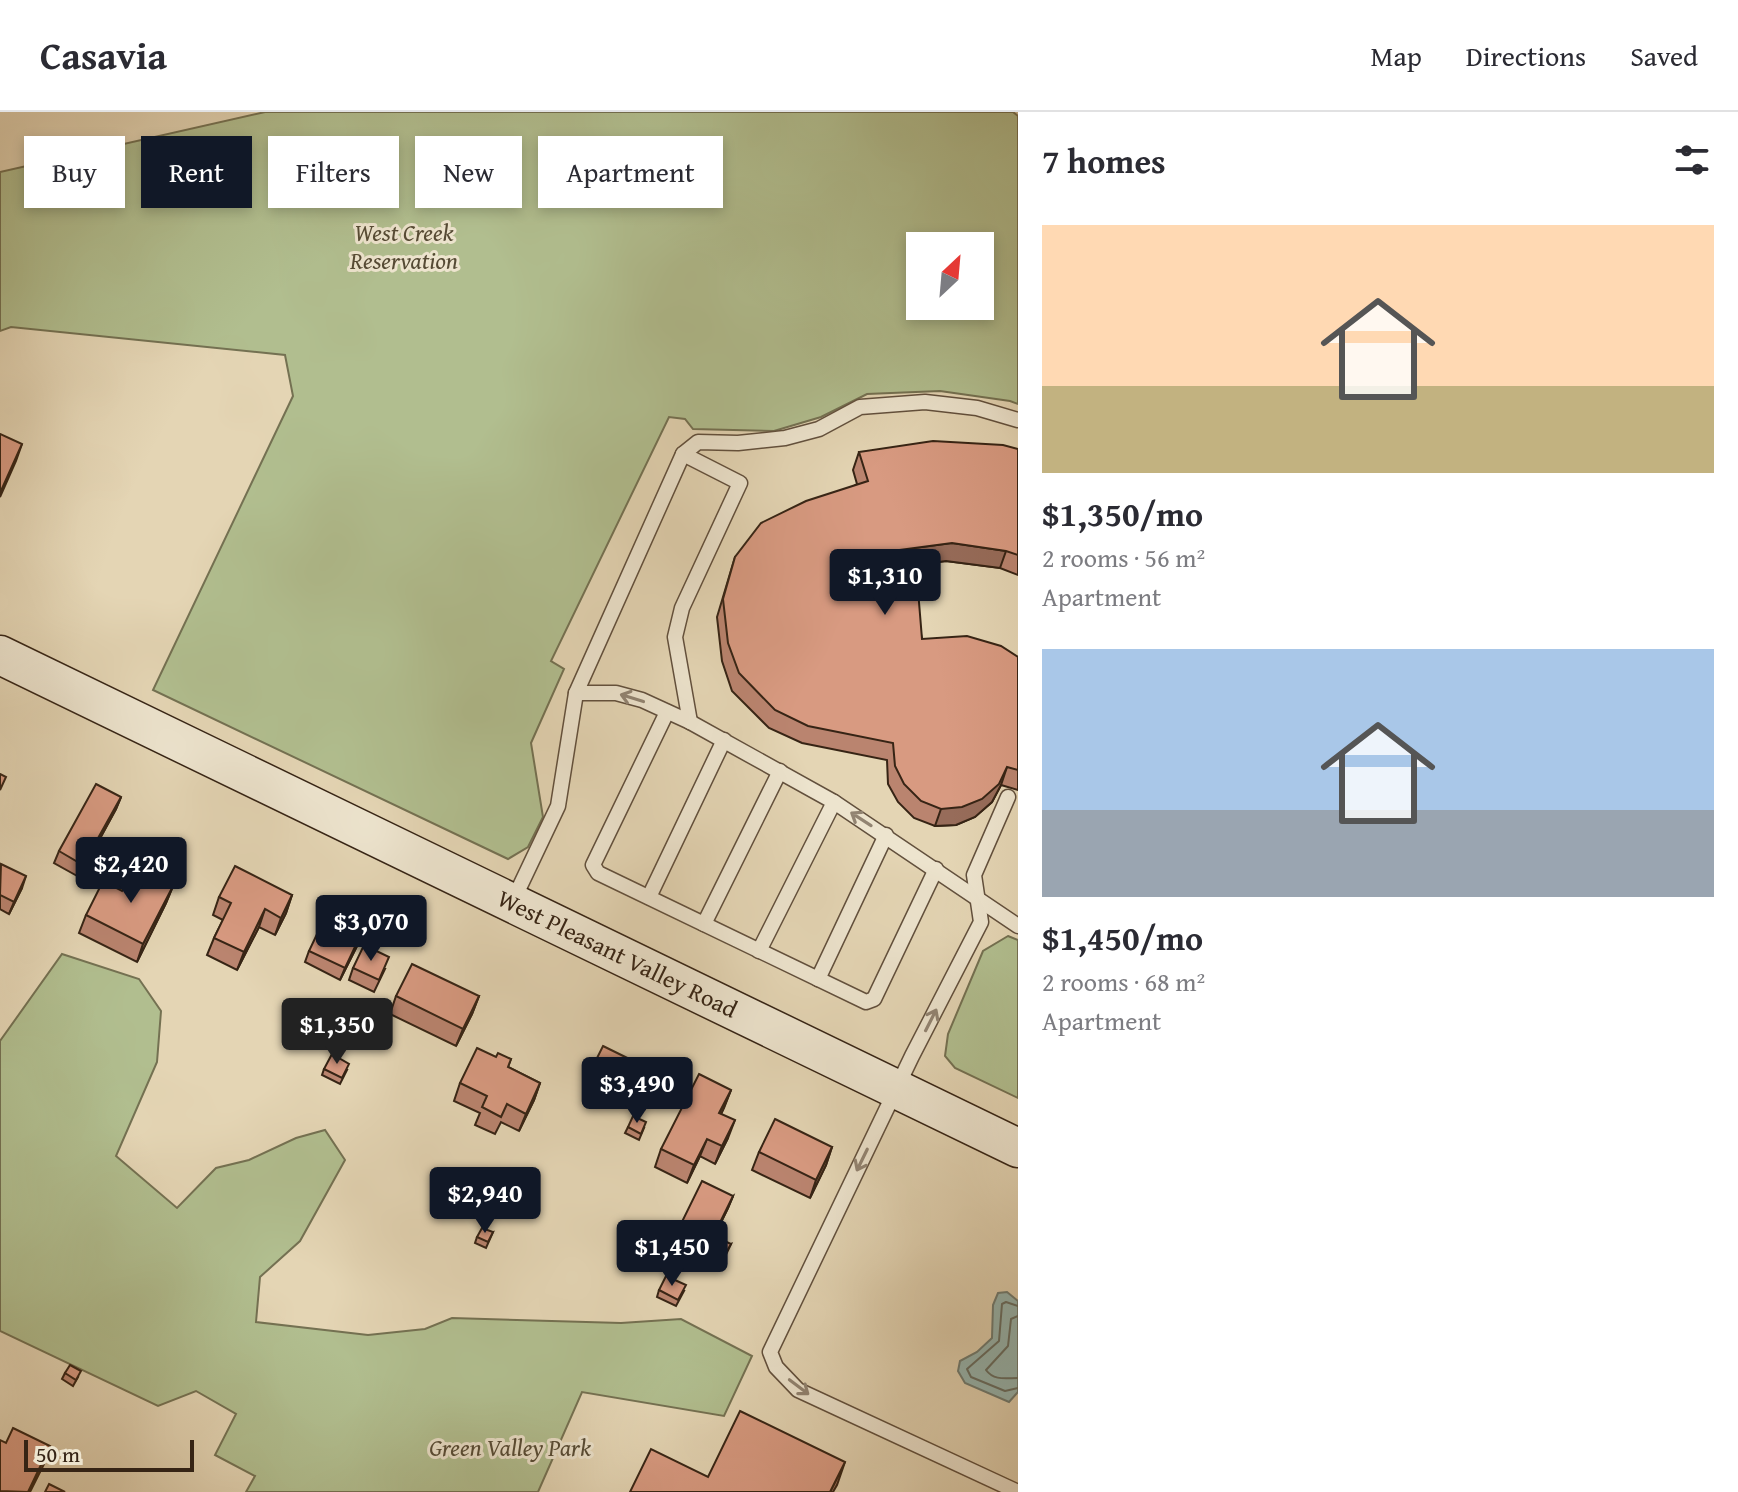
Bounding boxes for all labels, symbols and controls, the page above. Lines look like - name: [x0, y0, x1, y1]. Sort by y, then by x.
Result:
- text: Casavia: [40, 27, 167, 83]
- text: Map: [1370, 35, 1422, 76]
- text: Directions: [1466, 35, 1586, 76]
- text: Saved: [1630, 35, 1698, 76]
- chip: Buy: [24, 136, 125, 208]
- chip: Rent: [141, 136, 252, 208]
- chip: Filters: [268, 136, 399, 208]
- chip: New: [415, 136, 522, 208]
- chip: Apartment: [538, 136, 723, 208]
- text: 7 homes: [1042, 136, 1166, 185]
- icon: filters: [1670, 138, 1714, 182]
- park label: West Creek Reservation: [349, 215, 458, 278]
- north arrow: [906, 232, 994, 320]
- map controls: [906, 232, 994, 320]
- icon: home: [1306, 277, 1450, 421]
- text: $1,350/mo: [1042, 489, 1203, 538]
- text: 2 rooms · 56 m²: [1042, 538, 1205, 577]
- pin: $1,310: [820, 549, 950, 617]
- text: $1,310: [848, 555, 922, 594]
- text: Apartment: [1042, 577, 1161, 616]
- one-way arrow: [619, 689, 644, 704]
- icon: home: [1306, 701, 1450, 845]
- one-way arrow: [850, 811, 873, 827]
- pin: $2,420: [66, 837, 196, 905]
- text: $2,420: [94, 843, 168, 882]
- street label: West Pleasant Valley Road: [492, 881, 743, 1027]
- pin: $3,070: [306, 895, 436, 963]
- text: $3,070: [334, 901, 408, 940]
- text: $1,450/mo: [1042, 913, 1203, 962]
- text: 2 rooms · 68 m²: [1042, 962, 1205, 1001]
- pin: $1,350: [272, 998, 402, 1066]
- text: Apartment: [1042, 1001, 1161, 1040]
- text: $1,350: [300, 1004, 374, 1043]
- one-way arrow: [924, 1008, 939, 1032]
- pin: $3,490: [572, 1057, 702, 1125]
- text: $3,490: [600, 1063, 674, 1102]
- one-way arrow: [854, 1147, 869, 1171]
- pin: $2,940: [420, 1167, 550, 1235]
- text: $2,940: [448, 1173, 522, 1212]
- pin: $1,450: [607, 1220, 737, 1288]
- text: $1,450: [635, 1226, 709, 1265]
- one-way arrow: [787, 1378, 809, 1395]
- park label: Green Valley Park: [429, 1430, 591, 1465]
- scale bar: [24, 1436, 194, 1472]
- text: 50 m: [36, 1438, 80, 1470]

